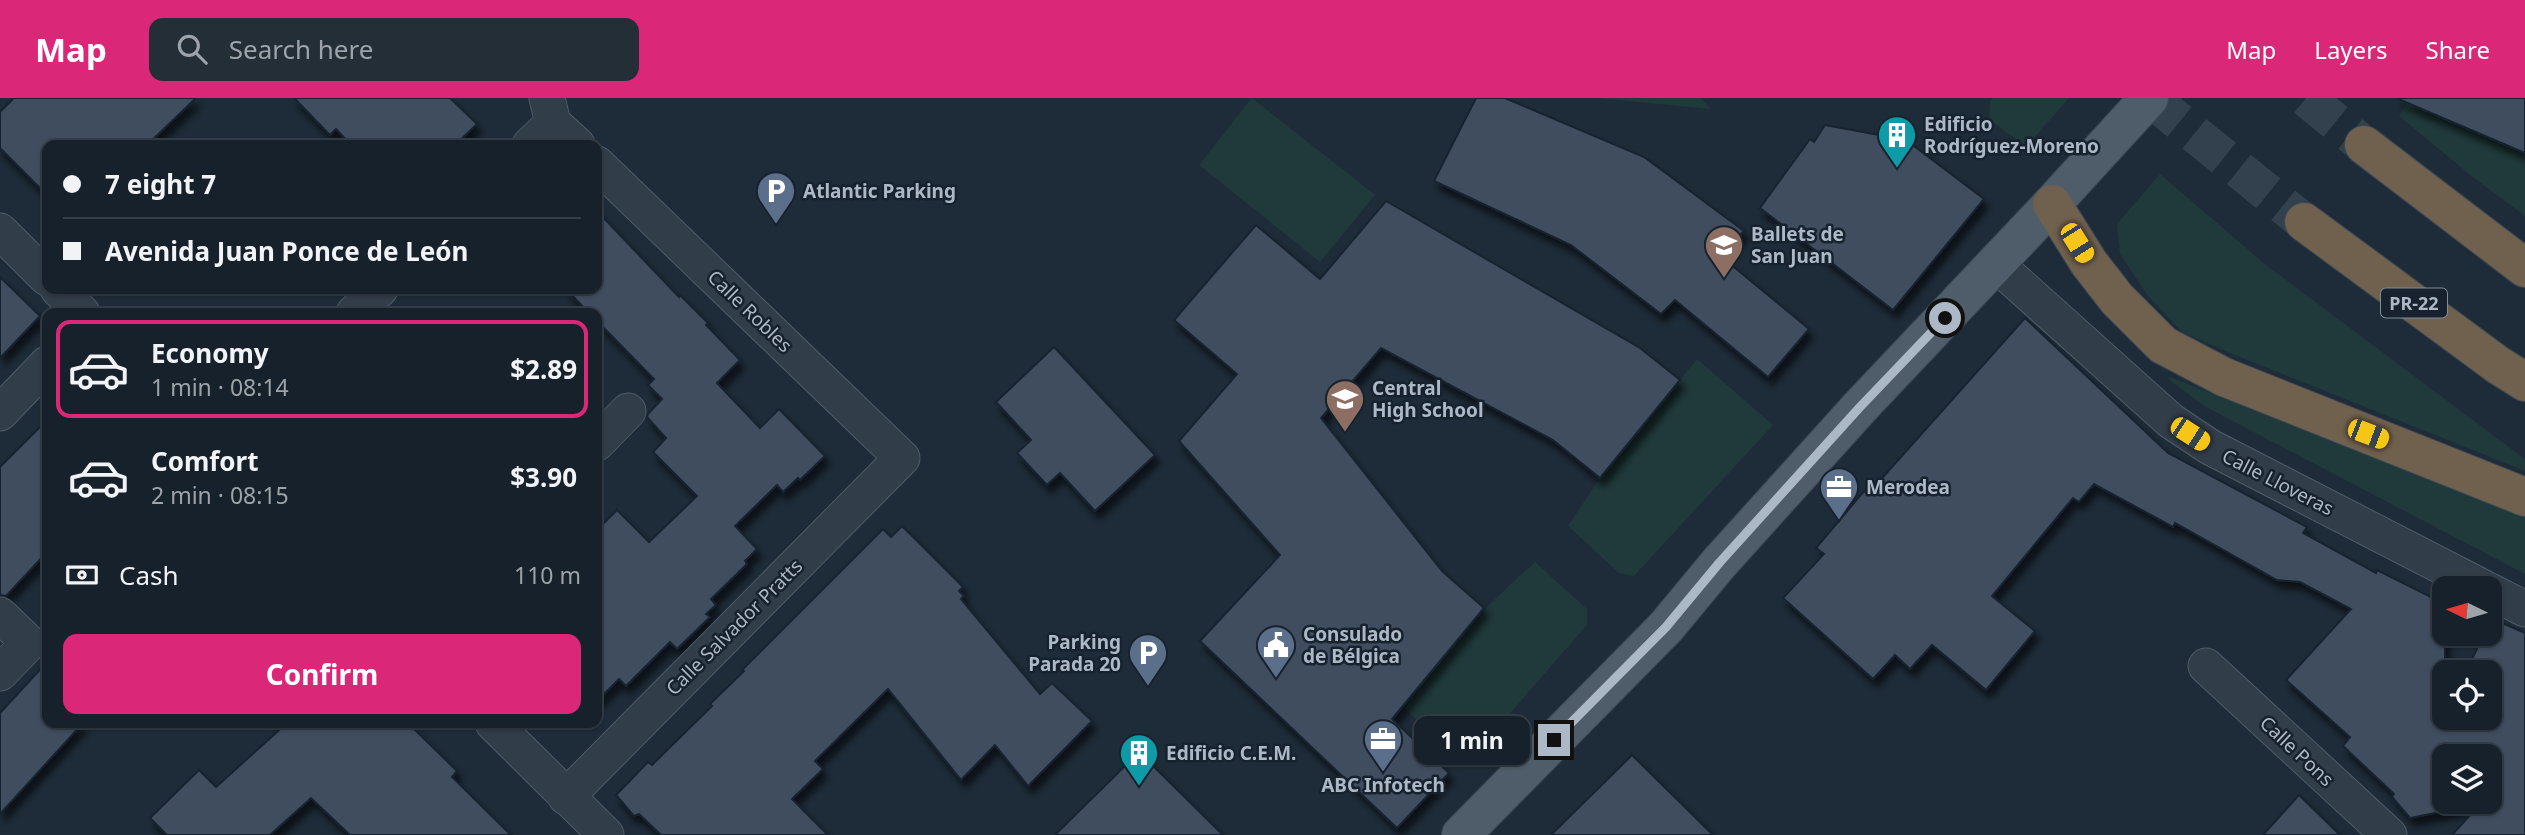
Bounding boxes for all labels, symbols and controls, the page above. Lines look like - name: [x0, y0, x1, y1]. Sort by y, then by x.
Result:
- search box: [149, 18, 639, 81]
- text: Map: [35, 27, 107, 72]
- icon: search: [173, 30, 211, 68]
- text: Search here: [229, 31, 373, 67]
- text: Map: [2226, 33, 2276, 66]
- text: Layers: [2314, 33, 2388, 66]
- text: Share: [2426, 33, 2490, 66]
- place label: Edificio Rodríguez-Moreno: [1924, 111, 2099, 159]
- building icon: Edificio Rodríguez-Moreno: [1876, 114, 1918, 169]
- text: 7 eight 7: [105, 166, 216, 202]
- parking icon: Atlantic Parking: [755, 170, 797, 225]
- place label: Atlantic Parking: [803, 178, 956, 204]
- car: [2057, 220, 2098, 266]
- place label: Ballets de San Juan: [1751, 221, 1844, 269]
- school or university icon: Ballets de San Juan: [1703, 224, 1745, 279]
- text: Avenida Juan Ponce de León: [105, 233, 468, 269]
- street label: Calle Robles: [702, 264, 798, 358]
- road number: PR-22: [2381, 288, 2447, 318]
- route start: [1929, 302, 1961, 334]
- text: Economy: [151, 335, 269, 371]
- icon: car: [67, 338, 130, 401]
- text: $2.89: [510, 351, 577, 387]
- text: 1 min · 08:14: [151, 371, 289, 403]
- place label: Central High School: [1372, 375, 1484, 423]
- school or university icon: Central High School: [1324, 378, 1366, 433]
- car: [2167, 414, 2214, 454]
- car: [2345, 417, 2392, 451]
- text: Comfort: [151, 443, 259, 479]
- street label: Calle Lloveras: [2218, 443, 2338, 521]
- icon: car: [67, 446, 130, 509]
- text: $3.90: [510, 459, 577, 495]
- office icon: Merodea: [1818, 466, 1860, 521]
- place label: Merodea: [1866, 474, 1950, 500]
- text: 2 min · 08:15: [151, 479, 289, 511]
- street label: Calle Salvador Pratts: [660, 553, 808, 701]
- icon: cash: [63, 556, 101, 594]
- text: Cash: [119, 557, 179, 593]
- text: 110 m: [514, 559, 581, 591]
- north arrow: [2432, 576, 2502, 646]
- map controls: [2432, 576, 2502, 814]
- place label: Consulado de Bélgica: [1303, 621, 1402, 669]
- public building icon: Consulado de Bélgica: [1255, 624, 1297, 679]
- place label: Parking Parada 20: [1028, 629, 1121, 677]
- parking icon: Parking Parada 20: [1127, 632, 1169, 687]
- button: Confirm: [63, 634, 581, 714]
- button: locate: [2432, 660, 2502, 730]
- street label: Calle Pons: [2255, 710, 2339, 792]
- callout: 1 min: [1414, 716, 1530, 764]
- office icon: ABC Infotech: [1362, 718, 1404, 773]
- text: 1 min: [1440, 724, 1504, 756]
- route end: [1538, 724, 1570, 756]
- building icon: Edificio C.E.M.: [1118, 732, 1160, 787]
- place label: Edificio C.E.M.: [1166, 740, 1296, 766]
- button: layers: [2432, 744, 2502, 814]
- place label: ABC Infotech: [1321, 772, 1445, 798]

